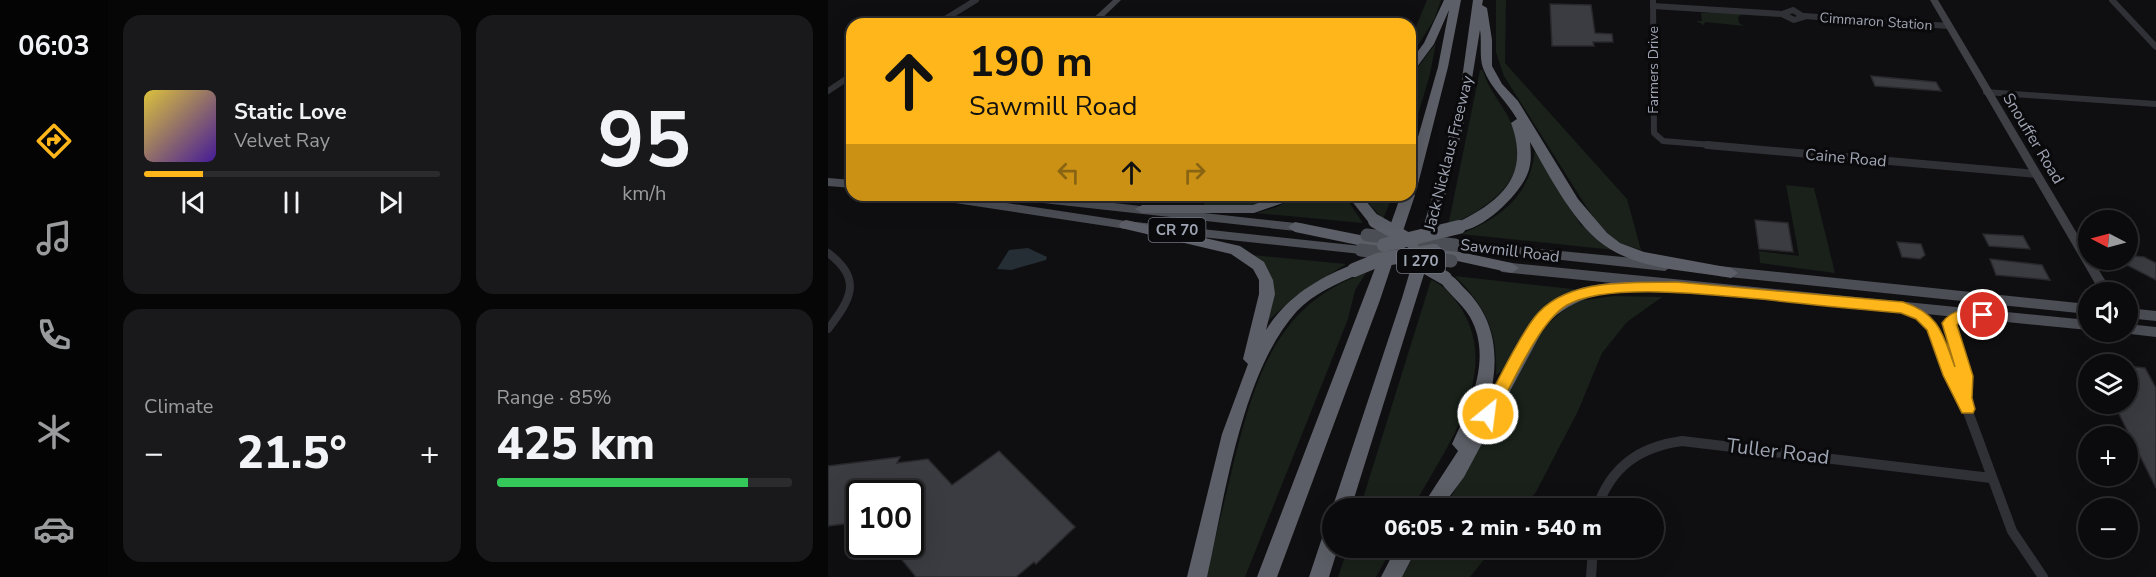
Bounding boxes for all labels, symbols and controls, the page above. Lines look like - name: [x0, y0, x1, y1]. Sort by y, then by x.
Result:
- street label: Cimmaron Station: [1819, 8, 1933, 35]
- street label: Farmers Drive: [1644, 26, 1663, 114]
- text: 06:03: [18, 28, 90, 65]
- text: 190 m: [969, 34, 1093, 91]
- icon: ahead: [870, 42, 948, 120]
- street label: Jack Nicklaus Freeway: [1419, 73, 1479, 234]
- text: 95: [597, 87, 691, 194]
- text: Sawmill Road: [969, 88, 1138, 125]
- street label: Snouffer Road: [1997, 89, 2069, 188]
- text: Static Love: [234, 97, 347, 127]
- icon: directions: [33, 120, 75, 162]
- text: Velvet Ray: [234, 127, 330, 154]
- street label: Caine Road: [1804, 143, 1888, 173]
- icon: left: [1052, 156, 1085, 189]
- icon: ahead: [1115, 156, 1148, 189]
- icon: right: [1178, 156, 1211, 189]
- text: km/h: [622, 180, 666, 207]
- icon: previous: [177, 186, 210, 219]
- icon: pause: [275, 186, 308, 219]
- icon: next: [374, 186, 407, 219]
- north arrow: [2078, 210, 2138, 270]
- map controls: [2078, 210, 2138, 558]
- icon: music: [33, 217, 75, 259]
- road number: CR 70: [1148, 218, 1206, 242]
- street label: Sawmill Road: [1459, 234, 1561, 268]
- road number: I 270: [1397, 249, 1445, 273]
- button: sound: [2078, 282, 2138, 342]
- pin: [1957, 289, 2008, 340]
- icon: arrive: [1966, 298, 1999, 331]
- icon: phone: [33, 314, 75, 356]
- button: layers: [2078, 354, 2138, 414]
- position arrow: [1456, 382, 1520, 446]
- text: Range · 85%: [497, 384, 612, 411]
- text: Climate: [144, 393, 213, 420]
- icon: climate: [33, 411, 75, 453]
- text: 425 km: [497, 414, 655, 475]
- text: 21.5°: [237, 423, 347, 484]
- button: +: [2078, 426, 2138, 486]
- text: −: [144, 431, 164, 476]
- text: +: [420, 431, 439, 476]
- street label: Tuller Road: [1725, 432, 1831, 471]
- speed limit sign: 100: [846, 480, 924, 558]
- button: −: [2078, 498, 2138, 558]
- icon: car: [33, 508, 75, 550]
- text: 06:05 · 2 min · 540 m: [1384, 513, 1602, 543]

